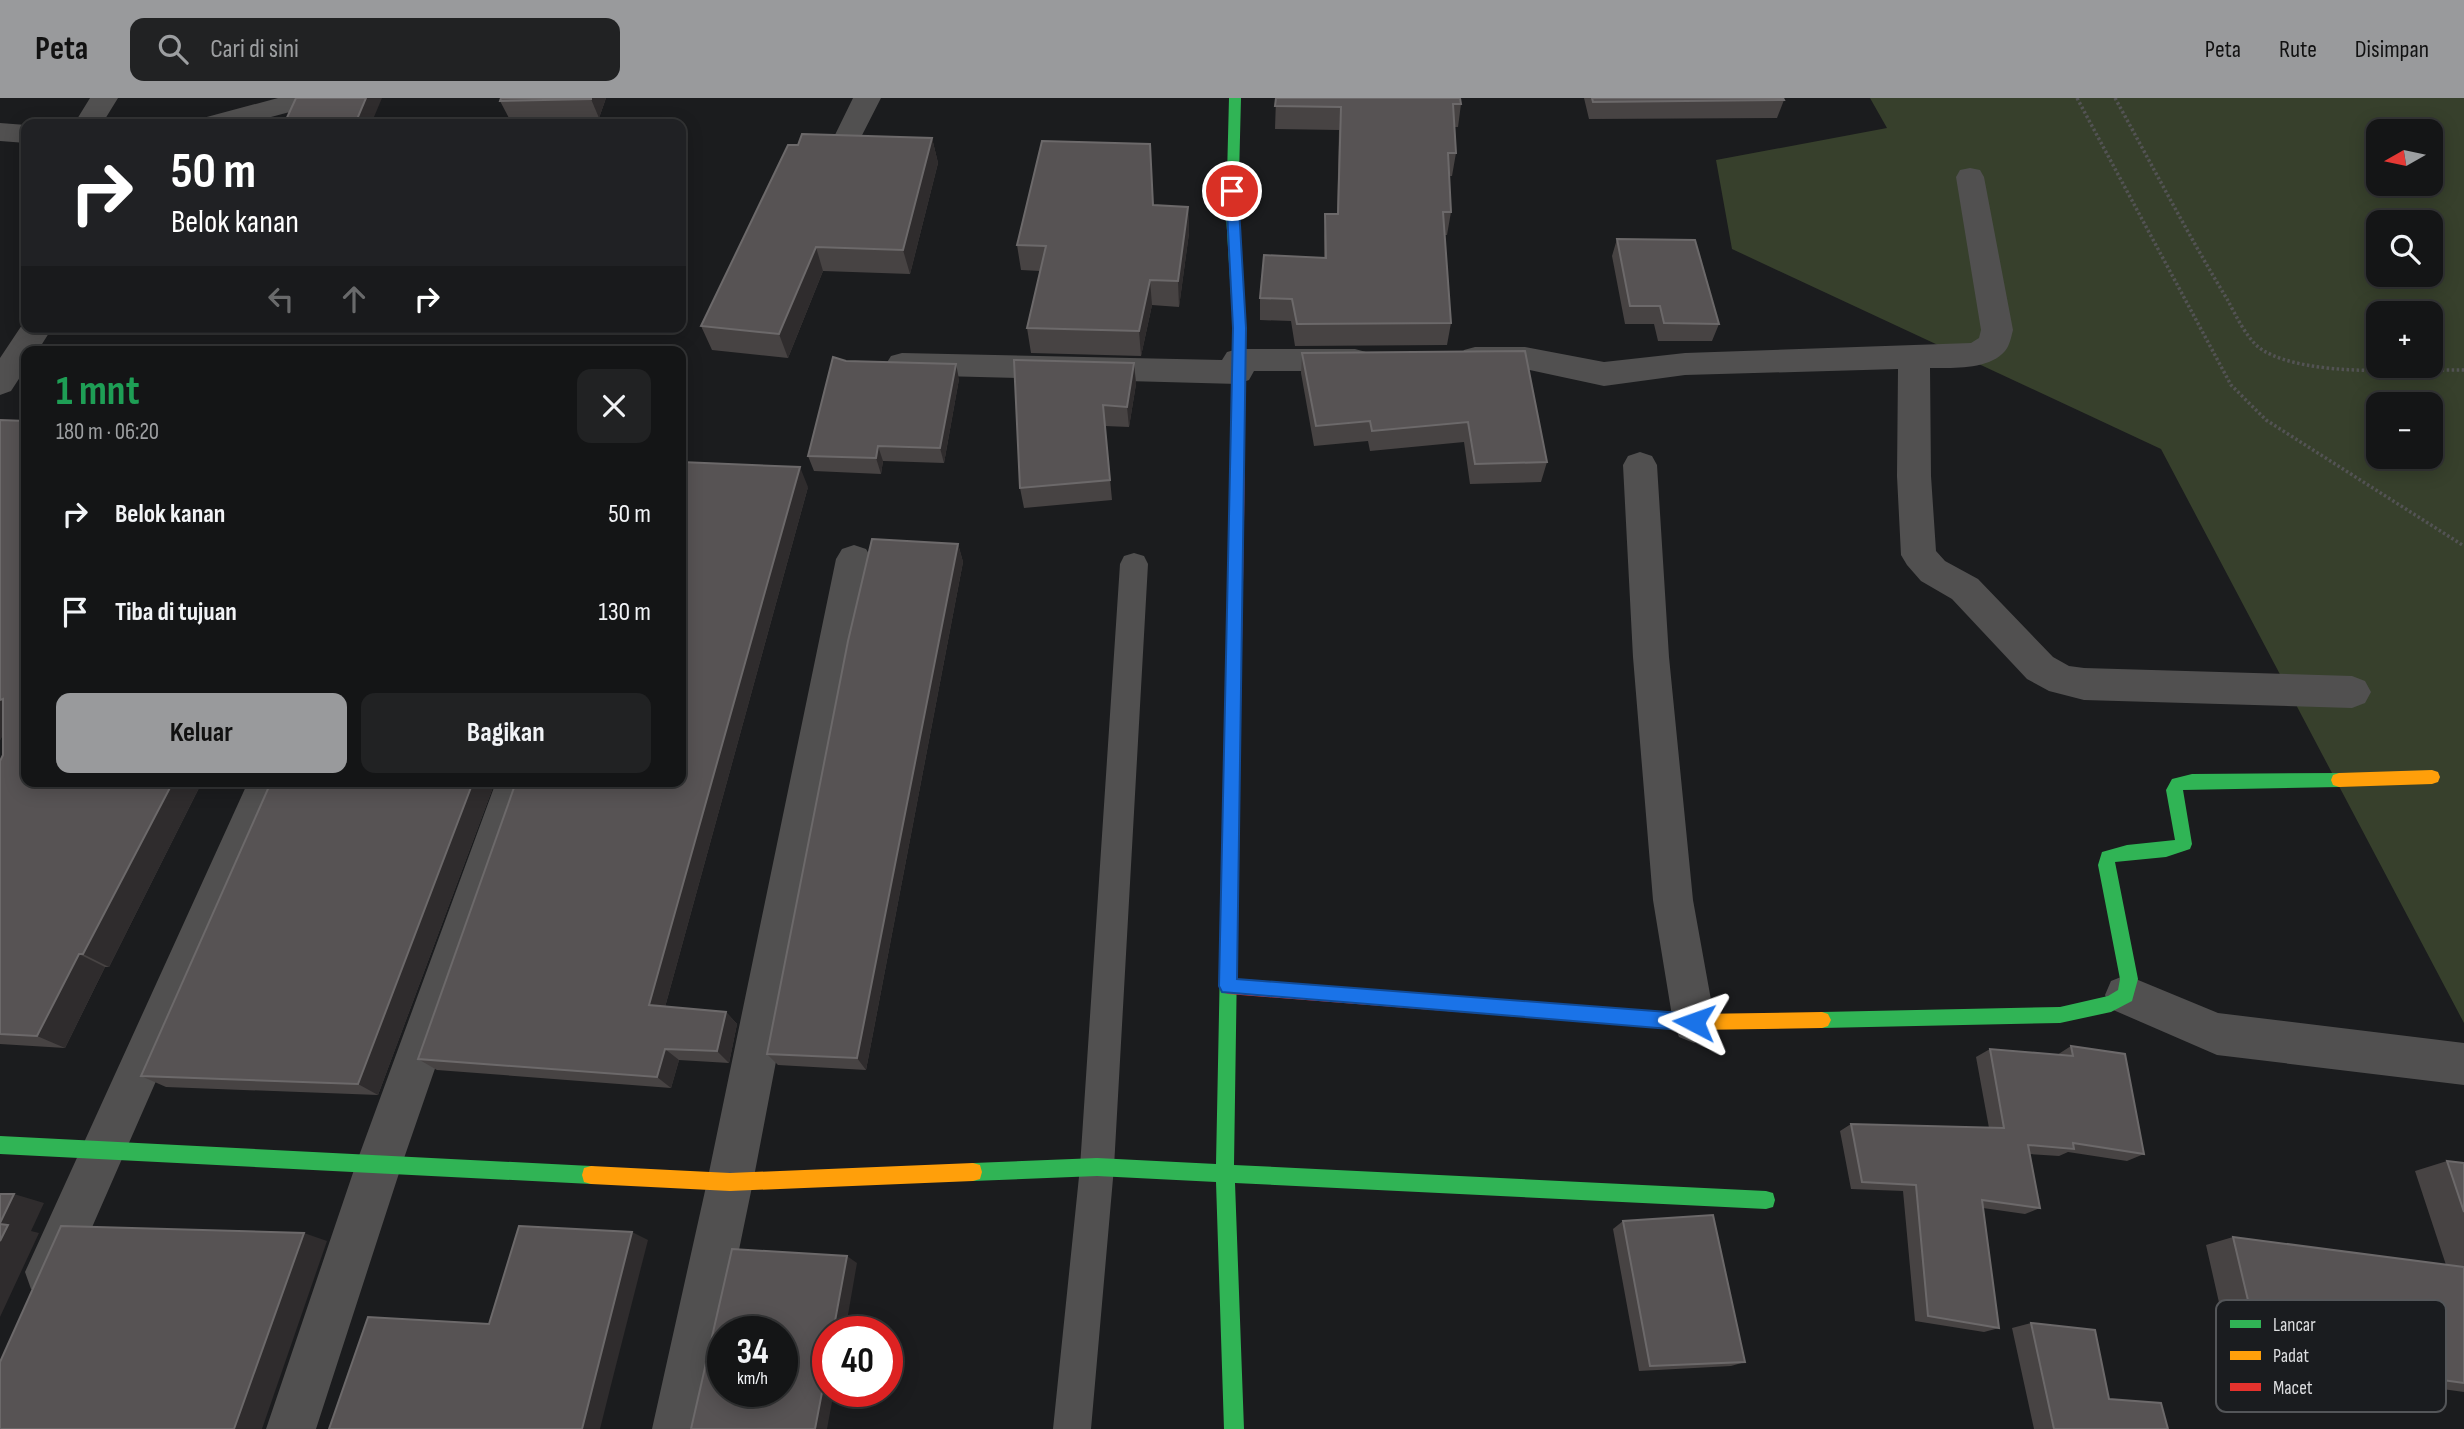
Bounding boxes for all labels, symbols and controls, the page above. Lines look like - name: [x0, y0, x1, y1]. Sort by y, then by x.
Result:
- search box: [130, 18, 620, 81]
- text: Peta: [35, 29, 88, 69]
- icon: search: [154, 30, 192, 68]
- text: Cari di sini: [210, 34, 299, 65]
- text: Peta: [2205, 35, 2241, 64]
- text: Rute: [2279, 35, 2317, 64]
- text: Disimpan: [2355, 35, 2429, 64]
- north arrow: [2366, 119, 2443, 196]
- map controls: [2366, 119, 2443, 469]
- text: 50 m: [171, 143, 256, 202]
- icon: right: [56, 147, 147, 238]
- pin: [1202, 161, 1262, 221]
- icon: arrive: [1213, 172, 1251, 210]
- text: Belok kanan: [171, 203, 299, 242]
- button: search: [2366, 210, 2443, 287]
- icon: left: [262, 280, 300, 318]
- icon: ahead: [335, 280, 373, 318]
- icon: right: [408, 280, 446, 318]
- button: +: [2366, 301, 2443, 378]
- text: 1 mnt: [56, 366, 140, 417]
- button: close: [577, 369, 651, 443]
- button: −: [2366, 392, 2443, 469]
- text: 180 m · 06:20: [56, 418, 159, 446]
- icon: right: [56, 495, 94, 533]
- text: Belok kanan: [115, 499, 225, 530]
- text: 50 m: [608, 499, 651, 530]
- icon: arrive: [56, 593, 94, 631]
- text: Tiba di tujuan: [115, 597, 237, 628]
- text: 130 m: [599, 597, 651, 628]
- button: Keluar: [56, 693, 347, 773]
- button: Bagikan: [361, 693, 651, 773]
- position arrow: [1657, 985, 1731, 1059]
- legend: [2216, 1300, 2446, 1412]
- text: Lancar: [2273, 1314, 2316, 1337]
- speed limit sign: 40: [812, 1316, 903, 1407]
- text: 34: [737, 1331, 769, 1374]
- text: Padat: [2273, 1345, 2309, 1368]
- text: km/h: [737, 1368, 768, 1389]
- text: Macet: [2273, 1377, 2313, 1400]

